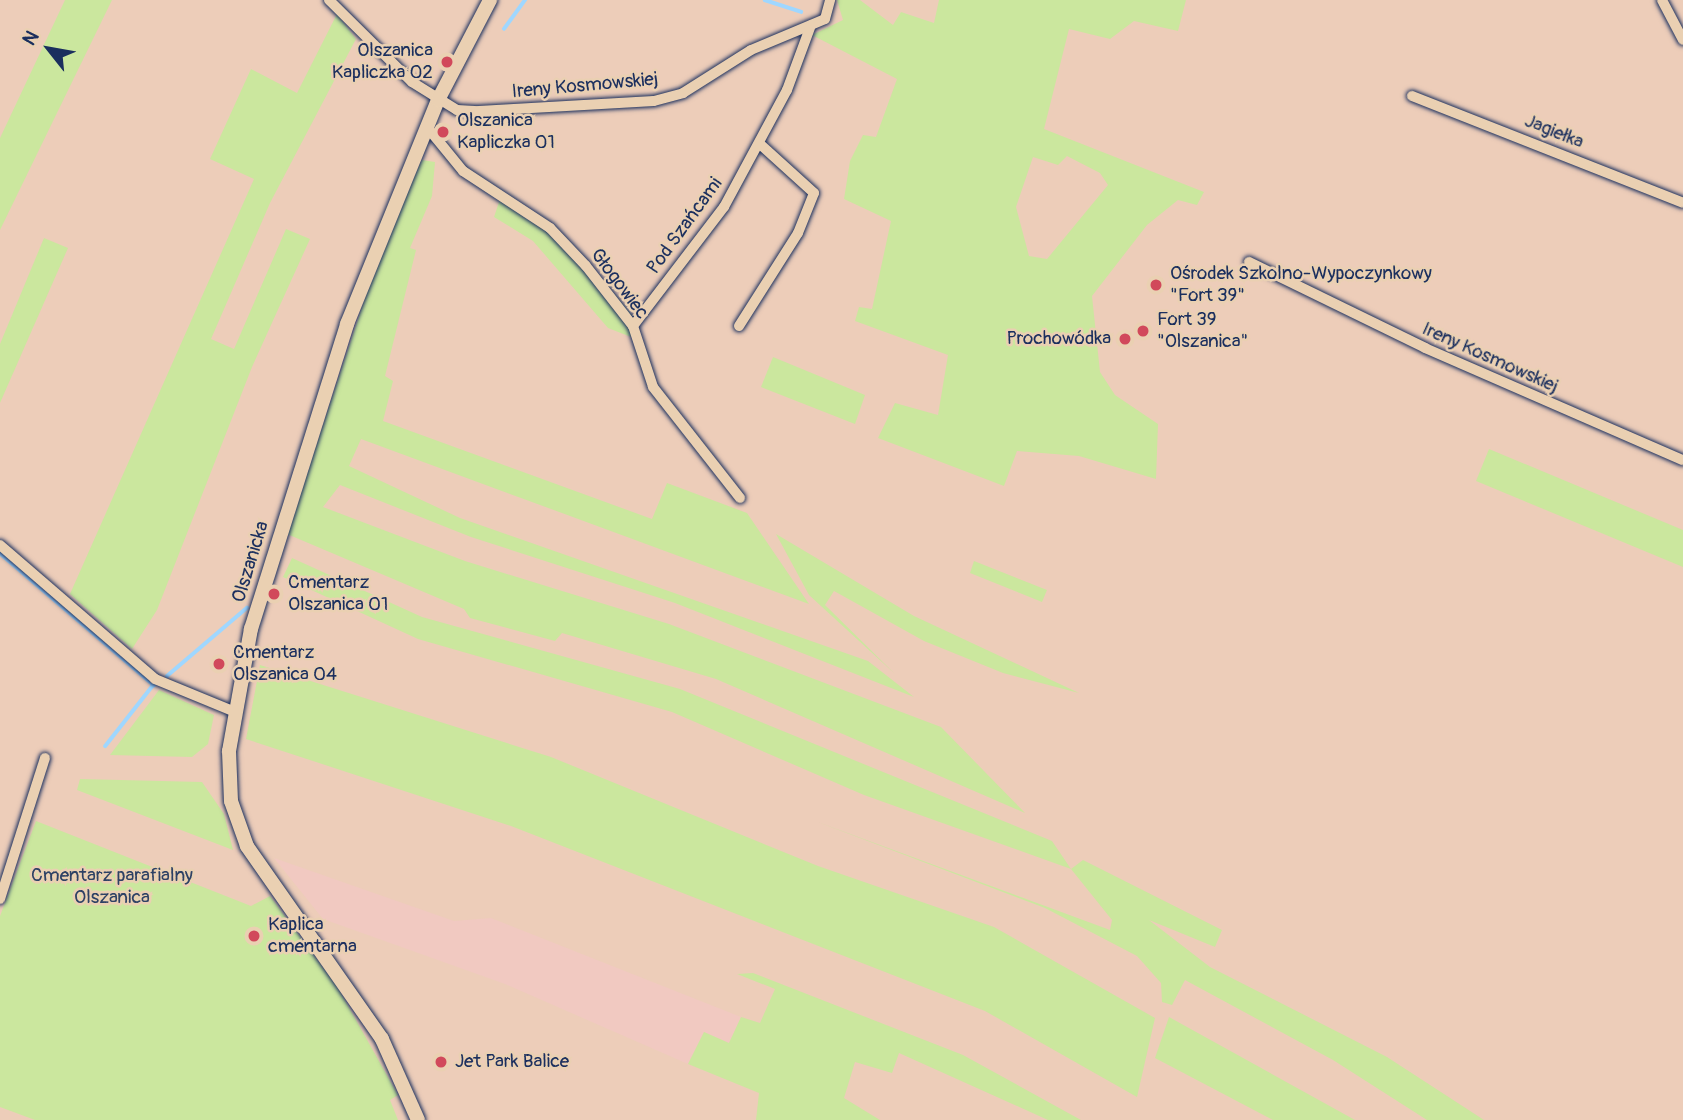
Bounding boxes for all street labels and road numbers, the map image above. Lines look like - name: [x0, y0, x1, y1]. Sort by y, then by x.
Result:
- street label: Ireny Kosmowskiej: [511, 68, 659, 104]
- street label: Jagiełka: [1521, 110, 1587, 154]
- street label: Pod Szańcami: [642, 173, 728, 279]
- street label: Głogowiec: [585, 244, 653, 324]
- street label: Ireny Kosmowskiej: [1418, 318, 1562, 398]
- street label: Olszanicka: [228, 519, 274, 605]

